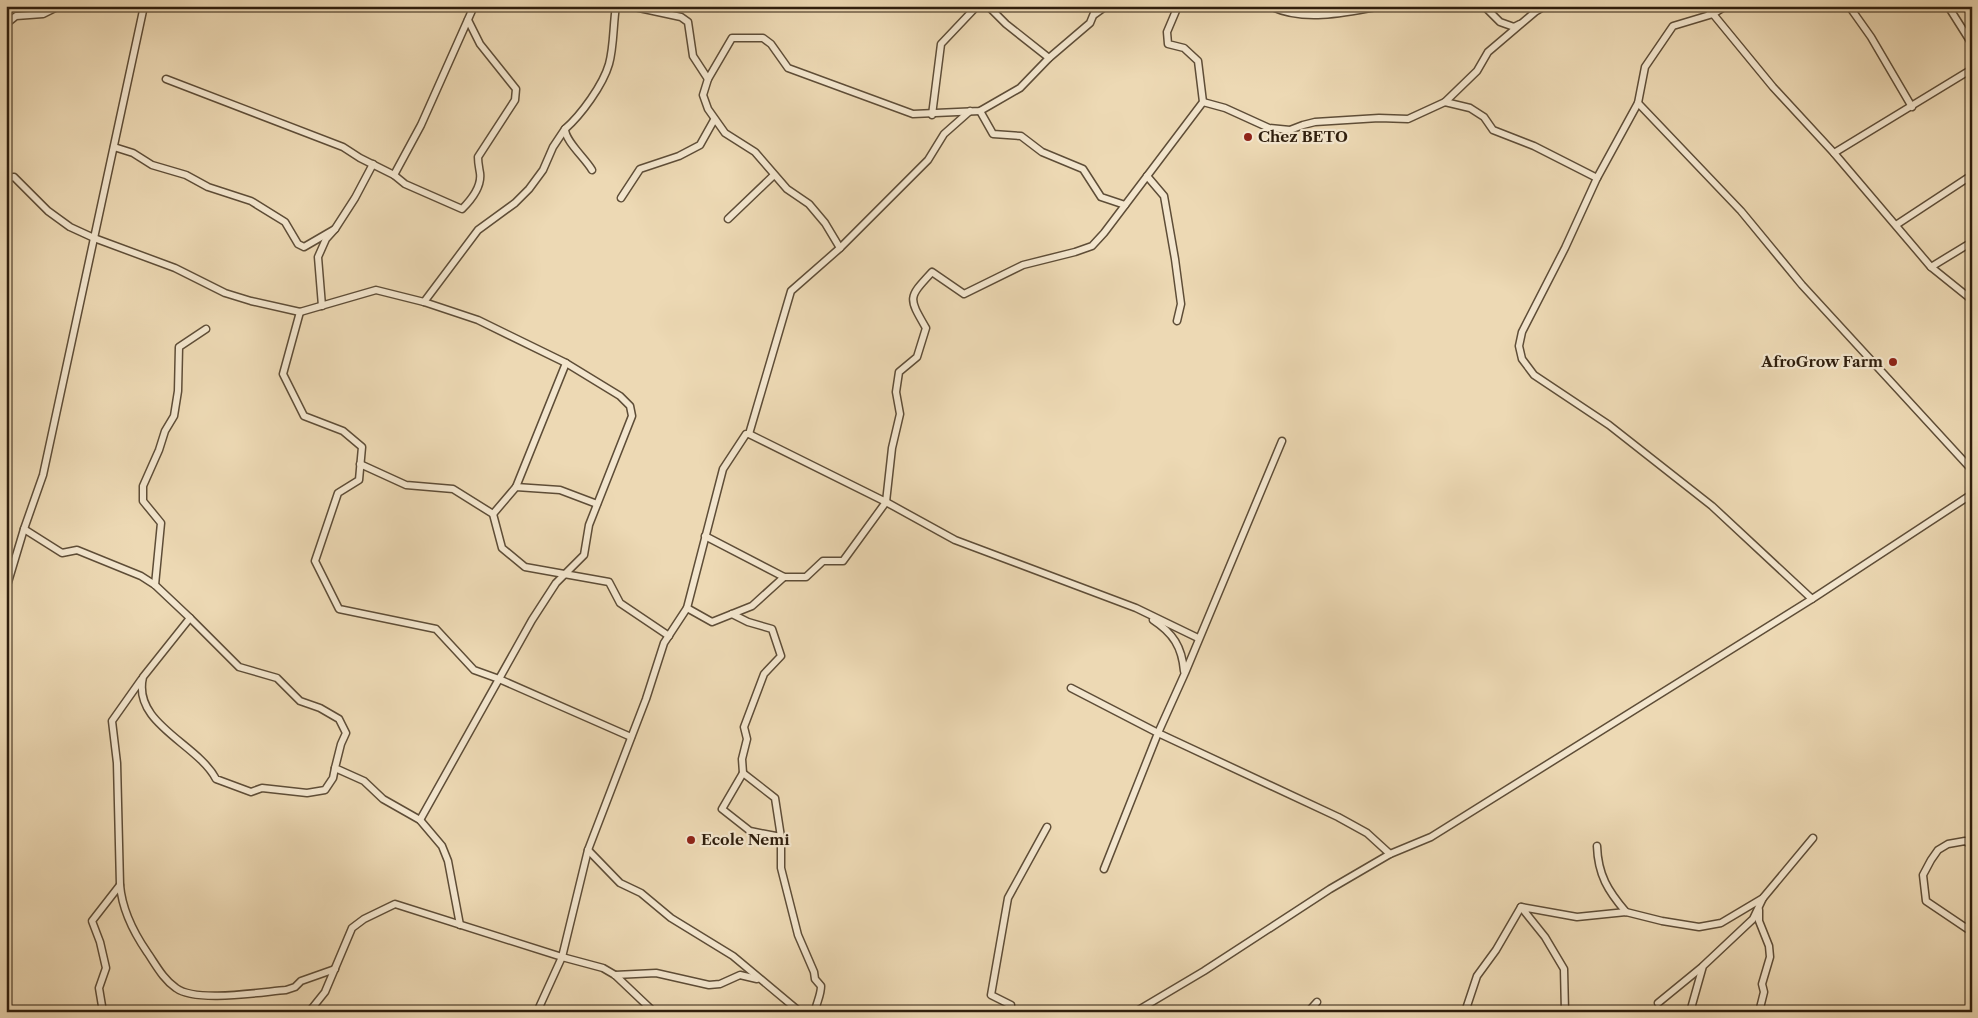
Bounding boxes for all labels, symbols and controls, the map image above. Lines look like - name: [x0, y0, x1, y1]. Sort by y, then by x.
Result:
- place label: Chez BETO: [1258, 127, 1348, 146]
- marker: Chez BETO: [1242, 131, 1254, 143]
- place label: AfroGrow Farm: [1760, 352, 1883, 371]
- marker: AfroGrow Farm: [1887, 356, 1899, 368]
- place label: Ecole Nemi: [701, 830, 790, 849]
- marker: Ecole Nemi: [685, 834, 697, 846]

